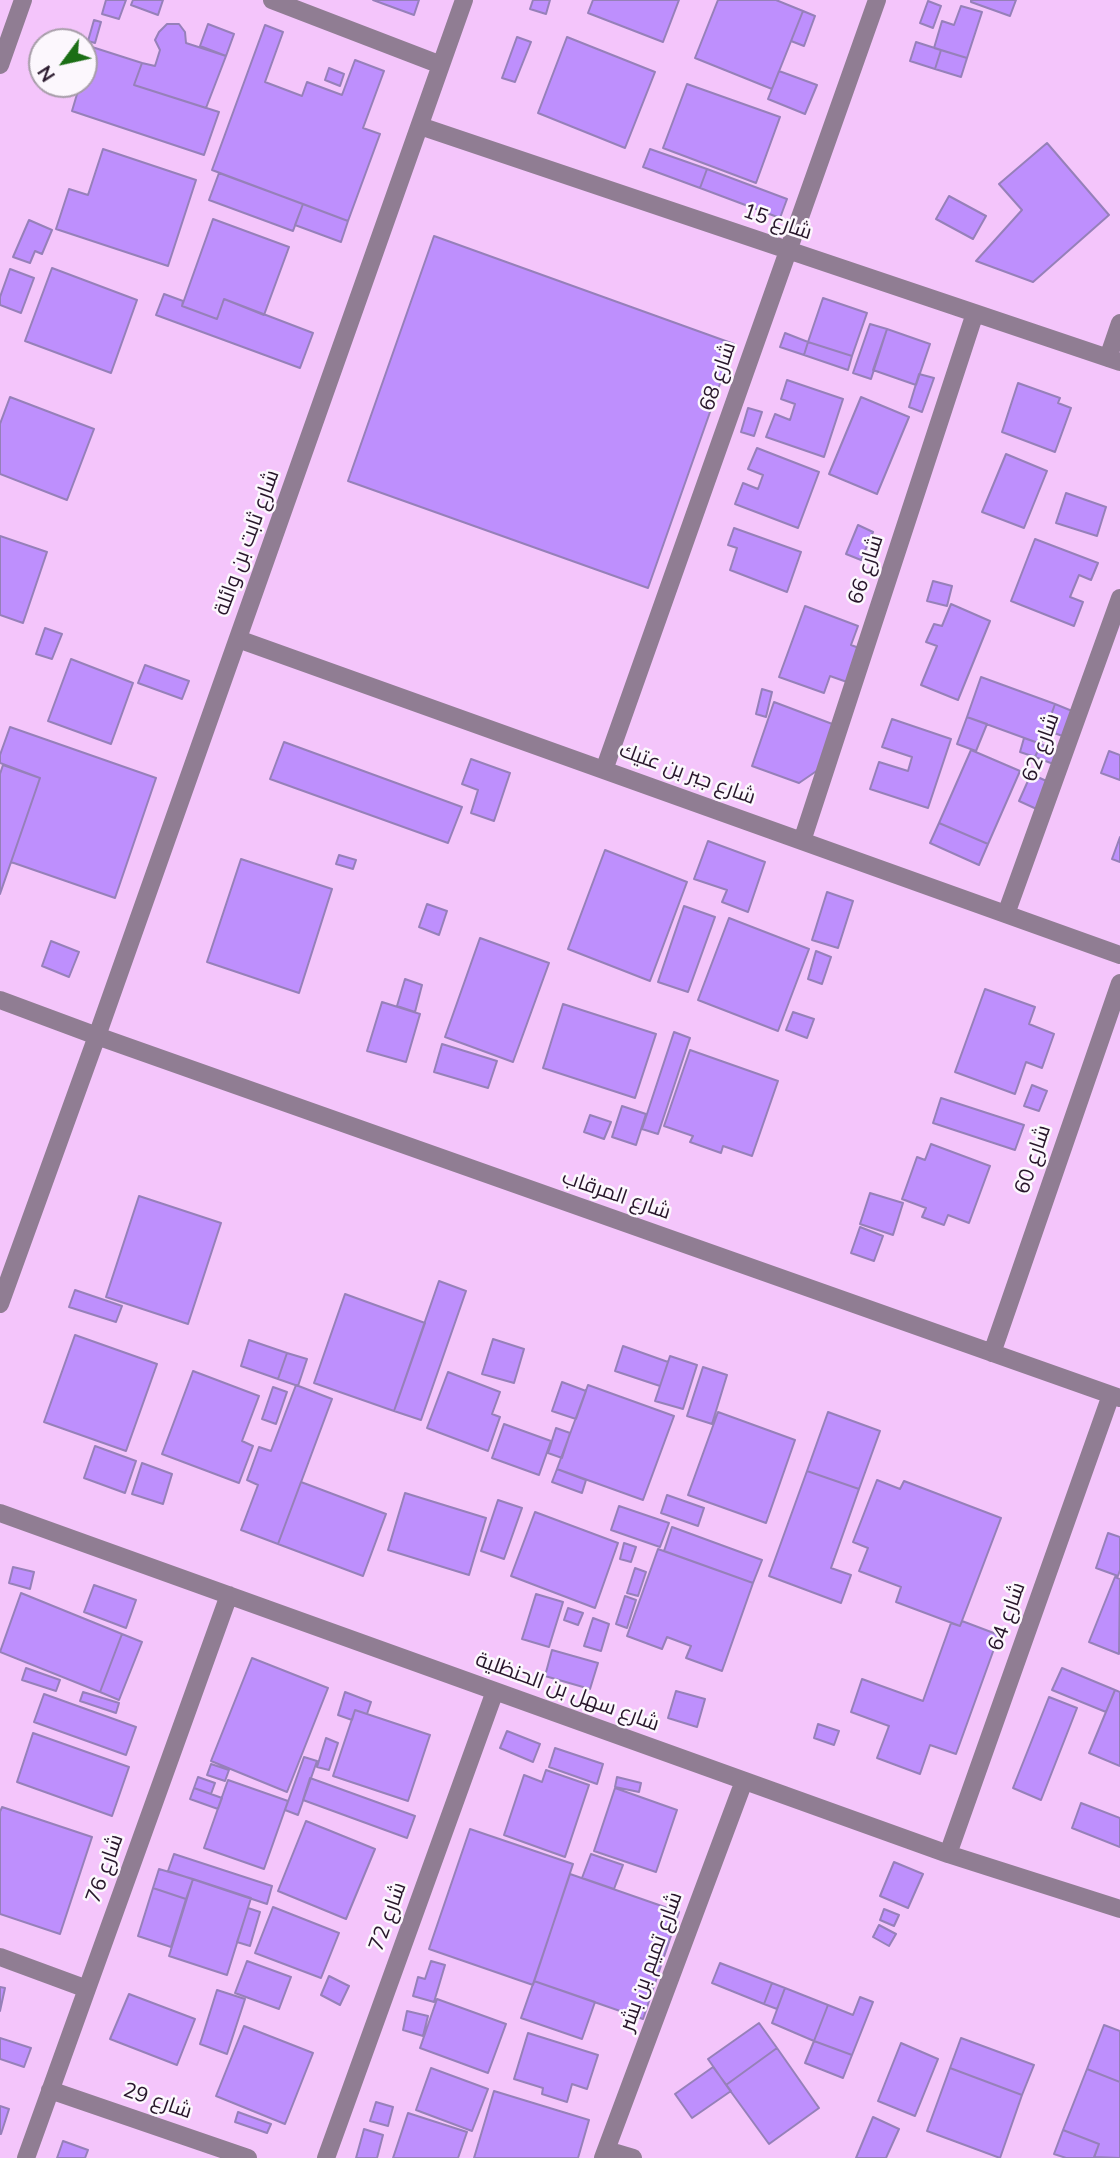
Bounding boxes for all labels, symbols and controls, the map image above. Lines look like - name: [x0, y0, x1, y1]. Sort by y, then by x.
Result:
- north arrow: [28, 28, 98, 98]
- text: N: [32, 60, 62, 86]
- street label: شارع 15: [739, 199, 815, 247]
- street label: شارع 68: [695, 339, 743, 415]
- street label: شارع ثابت بن وائلة: [210, 467, 286, 619]
- street label: شارع 66: [844, 532, 890, 608]
- street label: شارع 62: [1018, 710, 1066, 786]
- street label: شارع جبر بن عتيك: [615, 739, 759, 811]
- street label: شارع 60: [1010, 1122, 1058, 1198]
- street label: شارع المرقاب: [558, 1166, 674, 1226]
- street label: شارع 64: [984, 1579, 1032, 1655]
- street label: شارع سهل بن الحنظلية: [472, 1648, 662, 1738]
- street label: شارع 76: [82, 1831, 130, 1907]
- street label: شارع 72: [365, 1879, 413, 1955]
- street label: شارع تميم بن بشر: [615, 1889, 689, 2035]
- street label: شارع 29: [119, 2078, 195, 2126]

